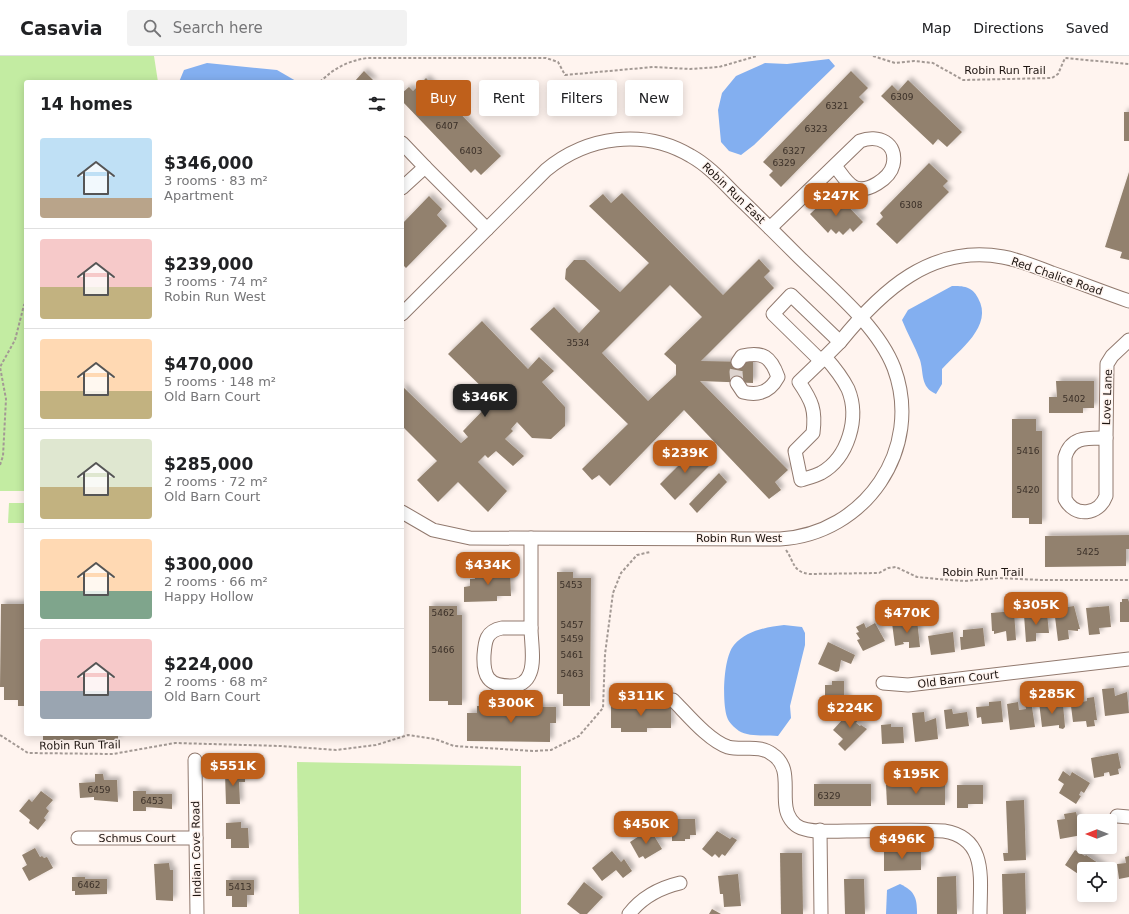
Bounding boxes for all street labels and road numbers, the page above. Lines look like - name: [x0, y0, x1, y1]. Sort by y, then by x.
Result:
- street label: Robin Run Trail: [964, 64, 1046, 77]
- street label: Robin Run East: [699, 160, 768, 227]
- street label: Red Chalice Road: [1009, 255, 1104, 298]
- street label: Love Lane: [1100, 369, 1115, 425]
- street label: Robin Run West: [696, 532, 783, 545]
- street label: Robin Run Trail: [942, 566, 1024, 579]
- street label: Old Barn Court: [917, 668, 1000, 691]
- street label: Robin Run Trail: [39, 738, 121, 753]
- street label: Indian Cove Road: [189, 801, 204, 897]
- street label: Schmus Court: [98, 832, 176, 845]

